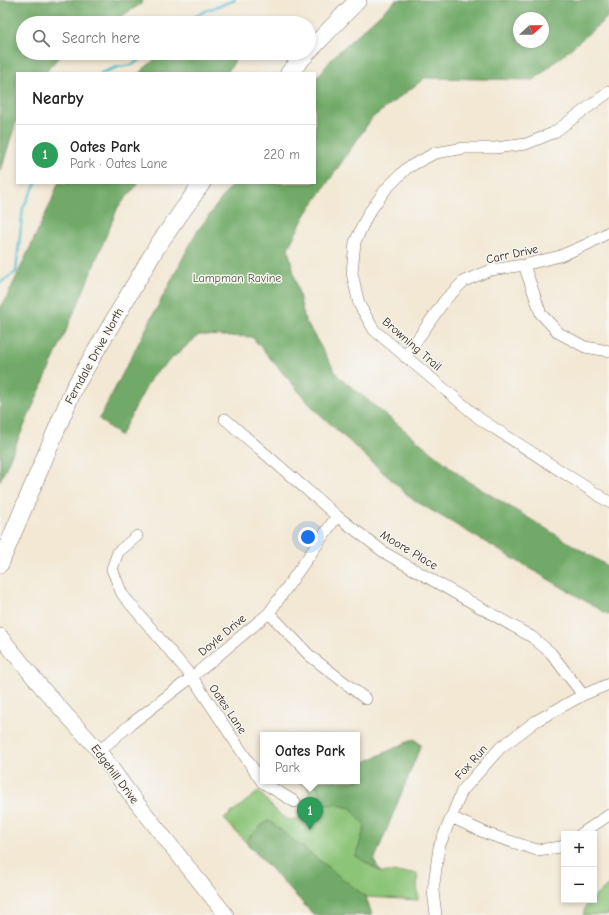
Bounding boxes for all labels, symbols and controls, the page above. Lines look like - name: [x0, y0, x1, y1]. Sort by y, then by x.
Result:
- north arrow: [513, 12, 549, 48]
- search box: [16, 16, 316, 60]
- icon: search: [30, 27, 52, 49]
- text: Search here: [62, 29, 140, 47]
- text: Nearby: [32, 89, 83, 108]
- text: Oates Park: [70, 138, 140, 156]
- text: 1: [42, 147, 48, 162]
- text: 220 m: [263, 147, 300, 162]
- text: Park · Oates Lane: [70, 156, 167, 171]
- street label: Carr Drive: [485, 242, 539, 266]
- park label: Lampman Ravine: [193, 271, 281, 285]
- street label: Ferndale Drive North: [62, 306, 126, 406]
- street label: Browning Trail: [379, 314, 445, 374]
- your location: [298, 527, 318, 547]
- street label: Moore Place: [378, 527, 440, 573]
- street label: Doyle Drive: [195, 611, 249, 659]
- street label: Oates Lane: [206, 682, 250, 736]
- popup: [260, 732, 360, 784]
- street label: Edgehill Drive: [88, 742, 142, 806]
- text: Oates Park: [275, 742, 345, 760]
- street label: Fox Run: [452, 742, 490, 782]
- text: Park: [275, 760, 300, 775]
- pin: 1: [297, 797, 323, 830]
- map controls: [561, 831, 597, 903]
- button: +: [561, 831, 597, 867]
- button: −: [561, 867, 597, 903]

